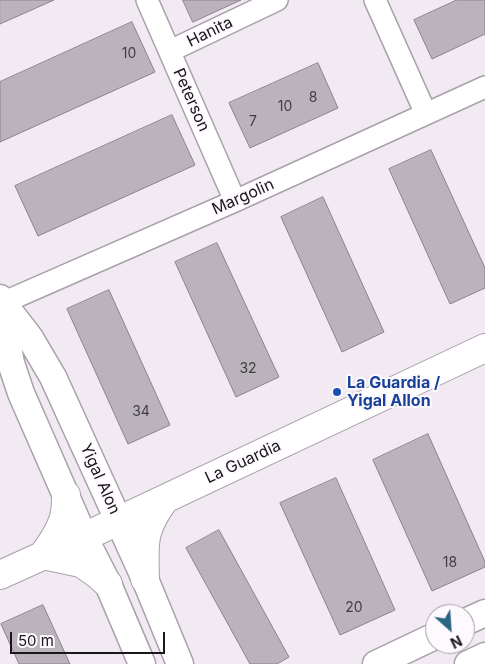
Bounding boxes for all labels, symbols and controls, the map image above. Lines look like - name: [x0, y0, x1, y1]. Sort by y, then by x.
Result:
- street label: Hanita: [184, 13, 236, 51]
- house number: 10: [122, 46, 136, 62]
- street label: Peterson: [169, 65, 213, 135]
- house number: 8: [309, 90, 317, 106]
- house number: 10: [278, 99, 292, 115]
- house number: 7: [249, 114, 257, 130]
- street label: Margolin: [209, 175, 277, 219]
- house number: 32: [239, 361, 257, 377]
- place label: La Guardia / Yigal Allon: [347, 373, 440, 411]
- marker: La Guardia / Yigal Allon: [331, 386, 343, 398]
- house number: 34: [132, 404, 150, 420]
- street label: La Guardia: [202, 436, 284, 488]
- street label: Yigal Alon: [76, 441, 124, 517]
- house number: 18: [443, 555, 457, 571]
- house number: 20: [345, 600, 363, 616]
- north arrow: [425, 604, 475, 654]
- scale bar: [12, 622, 168, 654]
- text: 50 m: [18, 631, 54, 650]
- text: N: [448, 632, 465, 652]

